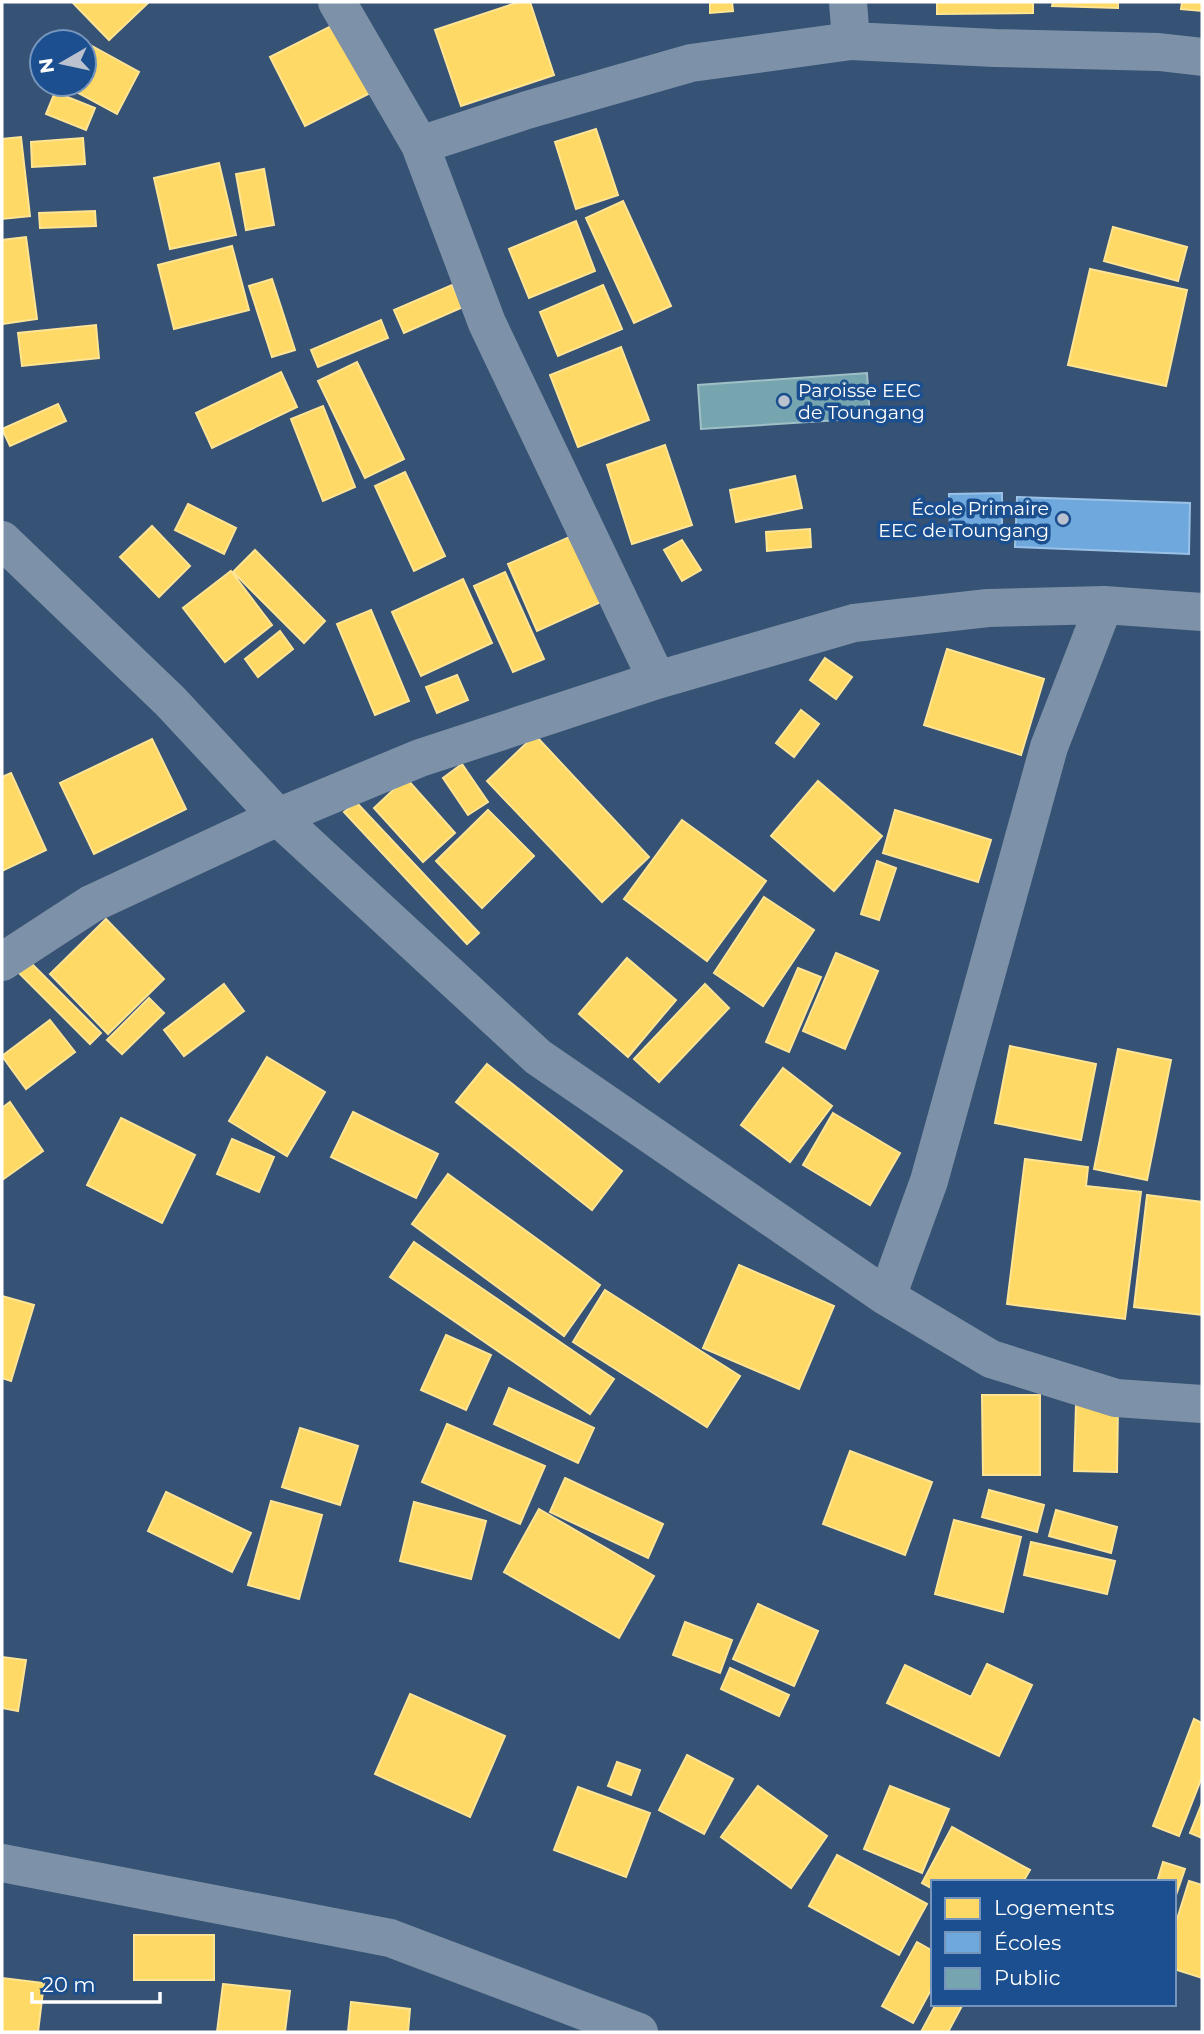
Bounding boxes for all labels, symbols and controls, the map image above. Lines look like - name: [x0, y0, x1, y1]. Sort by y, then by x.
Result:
- north arrow: [28, 28, 98, 98]
- text: N: [34, 56, 59, 75]
- place label: Paroisse EEC de Toungang: [798, 379, 925, 424]
- marker: Paroisse EEC de Toungang: [776, 393, 792, 409]
- place label: École Primaire EEC de Toungang: [878, 497, 1049, 542]
- marker: École Primaire EEC de Toungang: [1055, 511, 1071, 527]
- legend: [931, 1880, 1176, 2006]
- text: Logements: [994, 1895, 1114, 1920]
- text: Écoles: [994, 1930, 1061, 1955]
- scale bar: [32, 1960, 159, 2004]
- text: Public: [994, 1965, 1061, 1990]
- text: 20 m: [42, 1972, 96, 1997]

